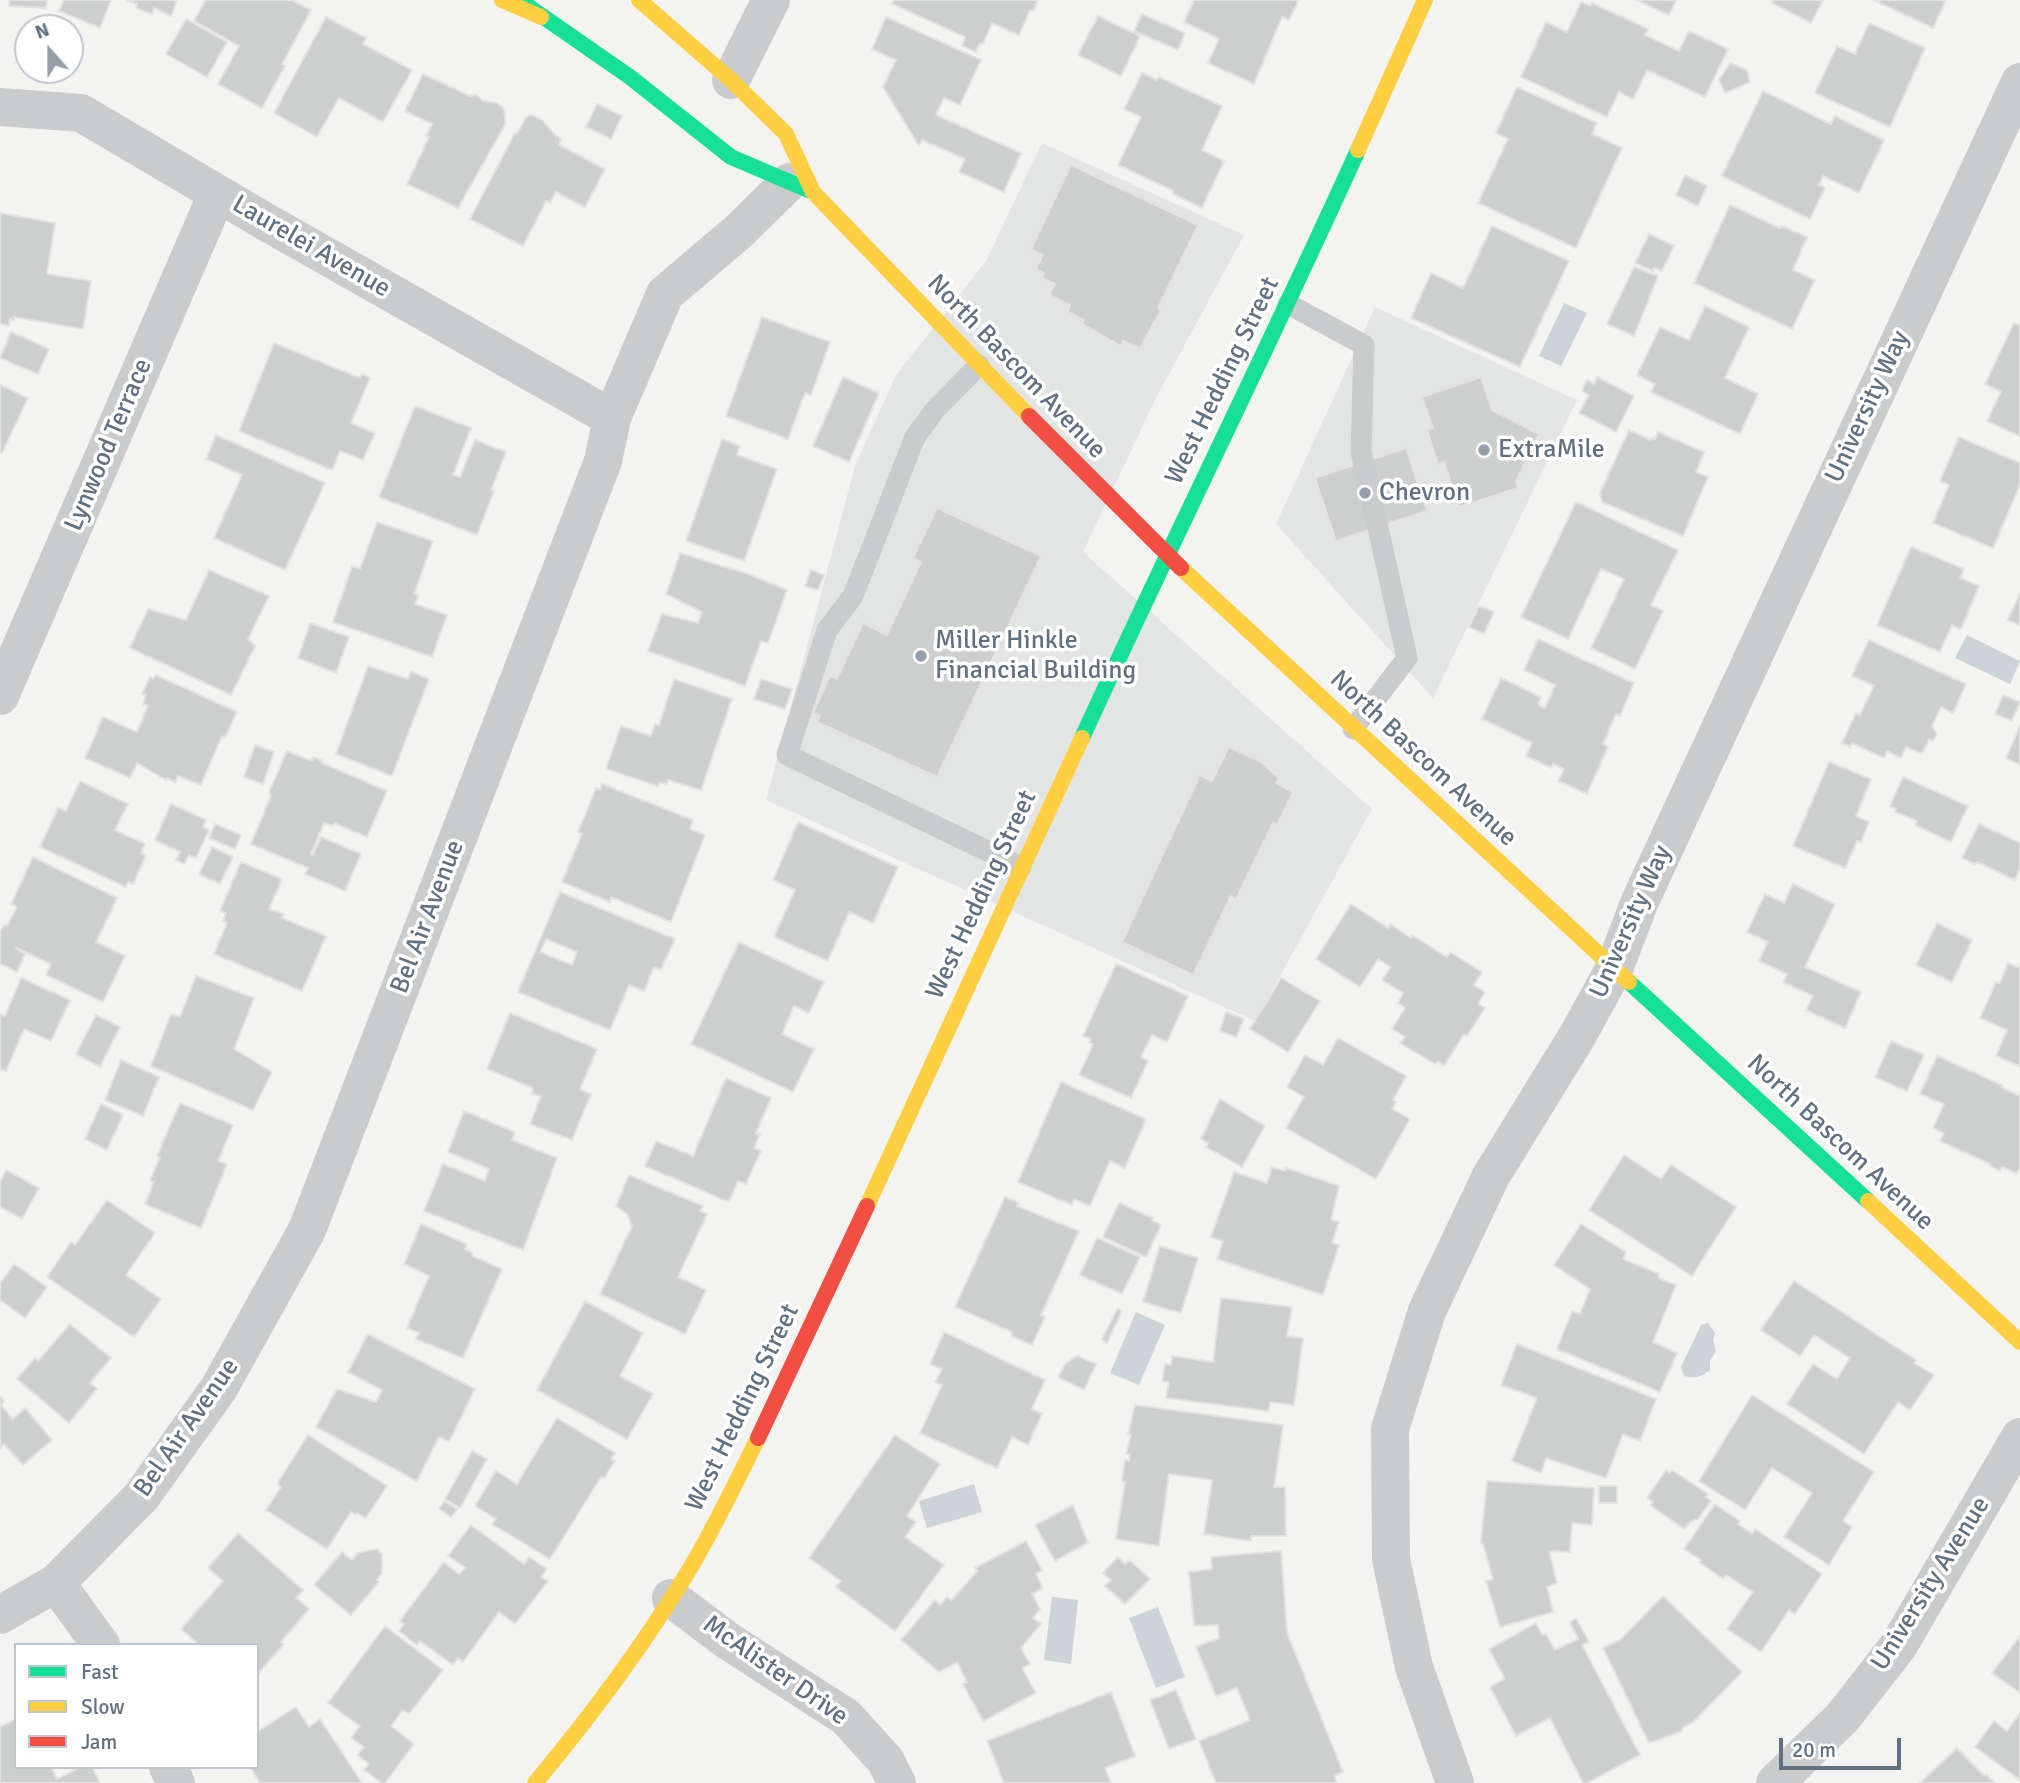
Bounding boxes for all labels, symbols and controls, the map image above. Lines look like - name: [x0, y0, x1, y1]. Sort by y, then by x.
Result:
- north arrow: [14, 14, 84, 84]
- text: N: [32, 18, 53, 45]
- street label: Laurelei Avenue: [226, 189, 396, 305]
- street label: North Bascom Avenue: [920, 268, 1112, 466]
- street label: West Hedding Street: [1159, 272, 1287, 490]
- street label: University Way: [1819, 326, 1917, 488]
- street label: Lynwood Terrace: [59, 354, 159, 536]
- place label: ExtraMile: [1498, 434, 1605, 466]
- marker: ExtraMile: [1476, 442, 1492, 458]
- place label: Chevron: [1379, 477, 1470, 509]
- marker: Chevron: [1357, 485, 1373, 501]
- place label: Miller Hinkle Financial Building: [935, 625, 1136, 686]
- marker: Miller Hinkle Financial Building: [913, 648, 929, 664]
- street label: North Bascom Avenue: [1323, 664, 1523, 854]
- street label: West Hedding Street: [920, 786, 1044, 1004]
- street label: Bel Air Avenue: [384, 836, 472, 998]
- street label: University Way: [1583, 841, 1679, 1003]
- street label: North Bascom Avenue: [1740, 1048, 1940, 1238]
- street label: West Hedding Street: [679, 1299, 807, 1517]
- street label: Bel Air Avenue: [128, 1353, 246, 1503]
- street label: University Avenue: [1865, 1491, 1997, 1677]
- street label: McAlister Drive: [696, 1609, 854, 1733]
- legend: [14, 1643, 259, 1769]
- text: Fast: [81, 1659, 118, 1685]
- text: Slow: [81, 1694, 125, 1720]
- scale bar: [1782, 1724, 1904, 1768]
- text: Jam: [81, 1729, 117, 1755]
- text: 20 m: [1792, 1737, 1836, 1763]

